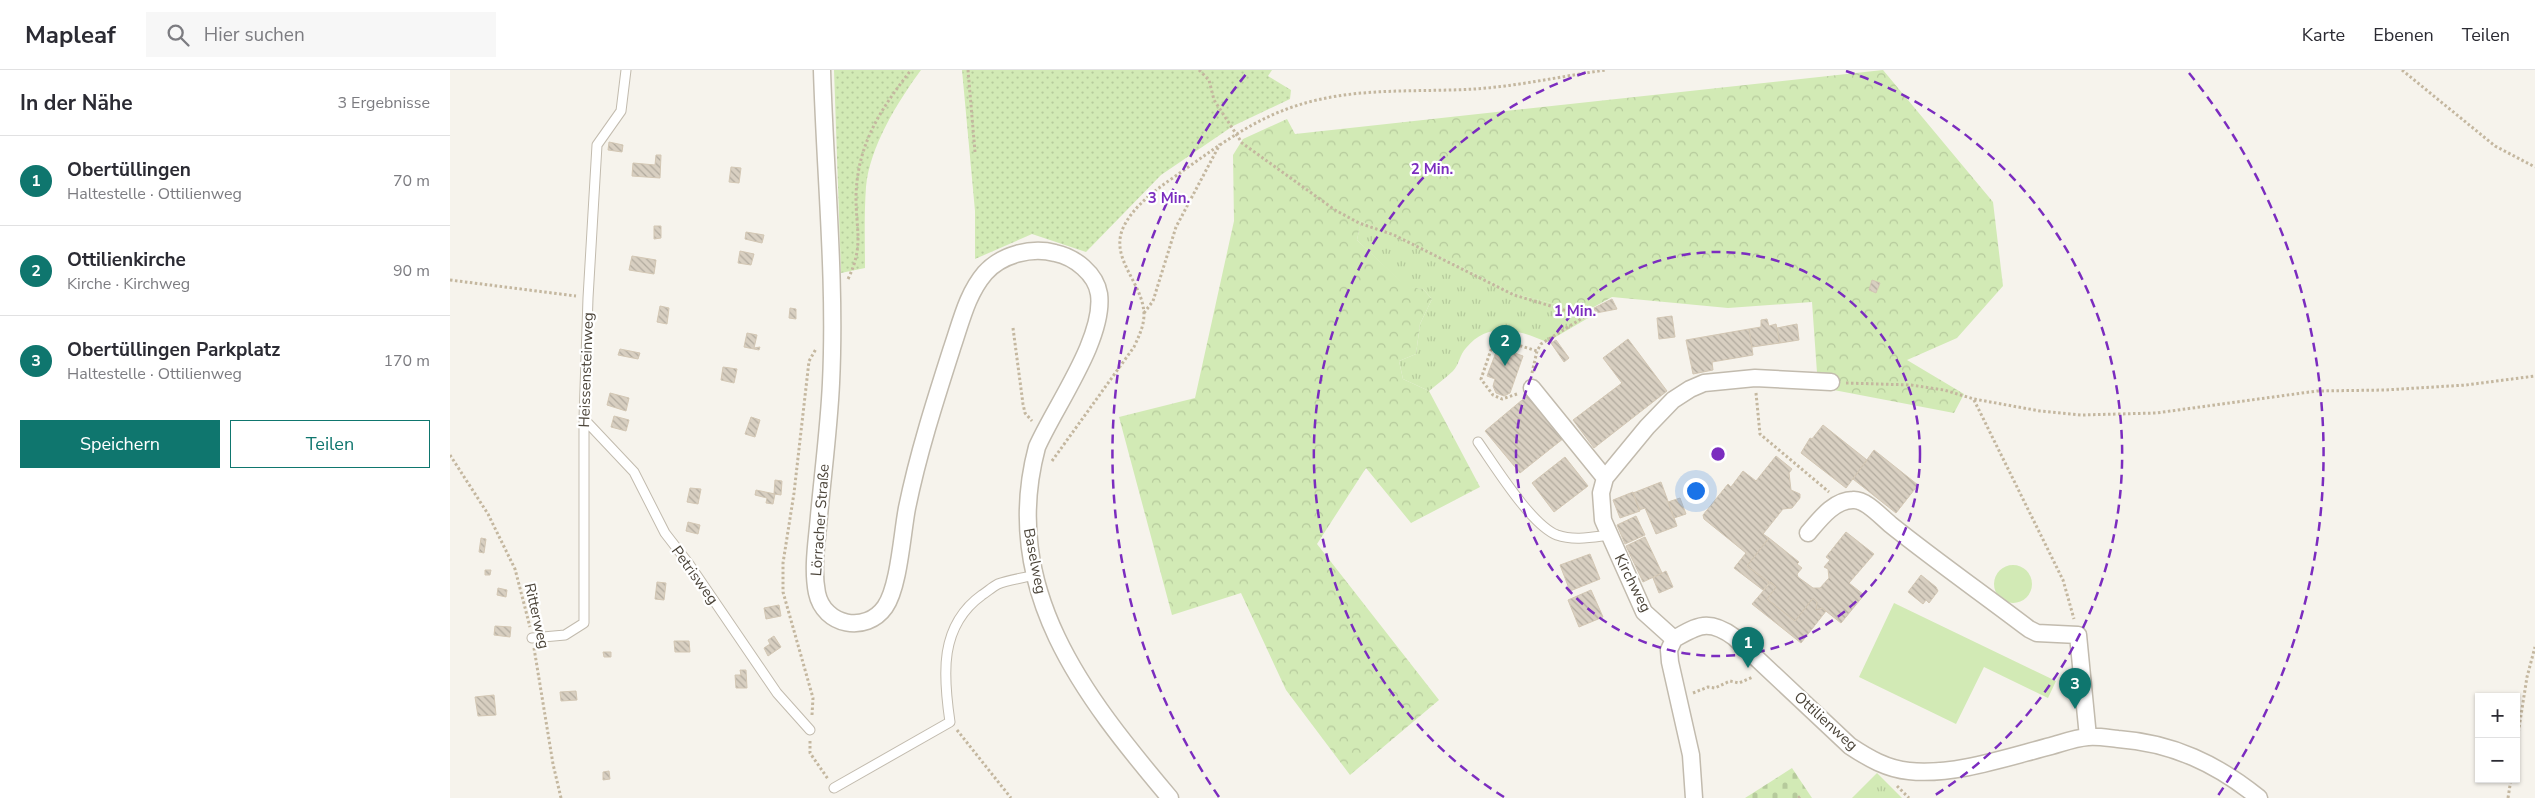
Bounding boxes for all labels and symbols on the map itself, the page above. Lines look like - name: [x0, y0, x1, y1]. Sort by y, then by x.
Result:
- text: 2 Min.: [1411, 159, 1453, 179]
- text: 3 Min.: [1148, 188, 1190, 208]
- text: 1 Min.: [1554, 301, 1596, 321]
- street label: Heissensteinweg: [574, 312, 598, 428]
- pin: 2: [1489, 325, 1521, 366]
- centre of rings: [1709, 445, 1727, 463]
- street label: Lörracher Straße: [806, 463, 834, 577]
- your location: [1683, 478, 1709, 504]
- street label: Baselweg: [1019, 526, 1051, 596]
- street label: Petrisweg: [667, 542, 723, 608]
- street label: Kirchweg: [1610, 550, 1656, 616]
- street label: Ritterweg: [520, 581, 554, 651]
- pin: 1: [1732, 627, 1764, 668]
- pin: 3: [2059, 668, 2091, 709]
- street label: Ottilienweg: [1790, 687, 1862, 755]

